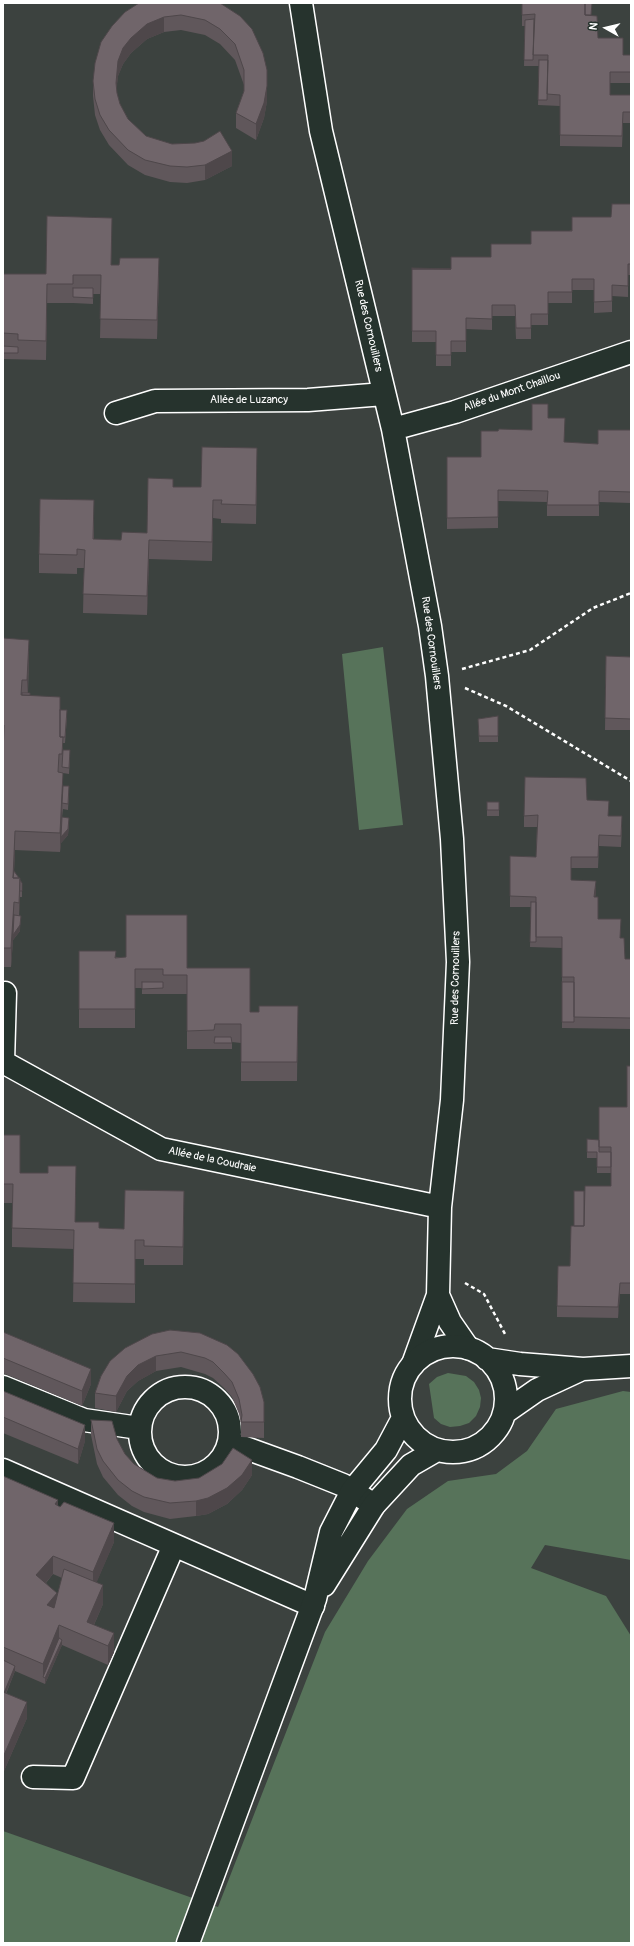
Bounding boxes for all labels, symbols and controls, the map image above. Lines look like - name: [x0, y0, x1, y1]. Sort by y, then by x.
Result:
- north arrow: [586, 8, 626, 48]
- text: N: [587, 22, 601, 31]
- street label: Rue des Cornouillers: [351, 279, 385, 373]
- street label: Allée du Mont Chaillou: [462, 369, 562, 415]
- street label: Allée de Luzancy: [210, 393, 288, 407]
- street label: Rue des Cornouillers: [418, 596, 444, 690]
- street label: Rue des Cornouillers: [449, 931, 463, 1025]
- street label: Allée de la Coudraie: [167, 1144, 257, 1176]

